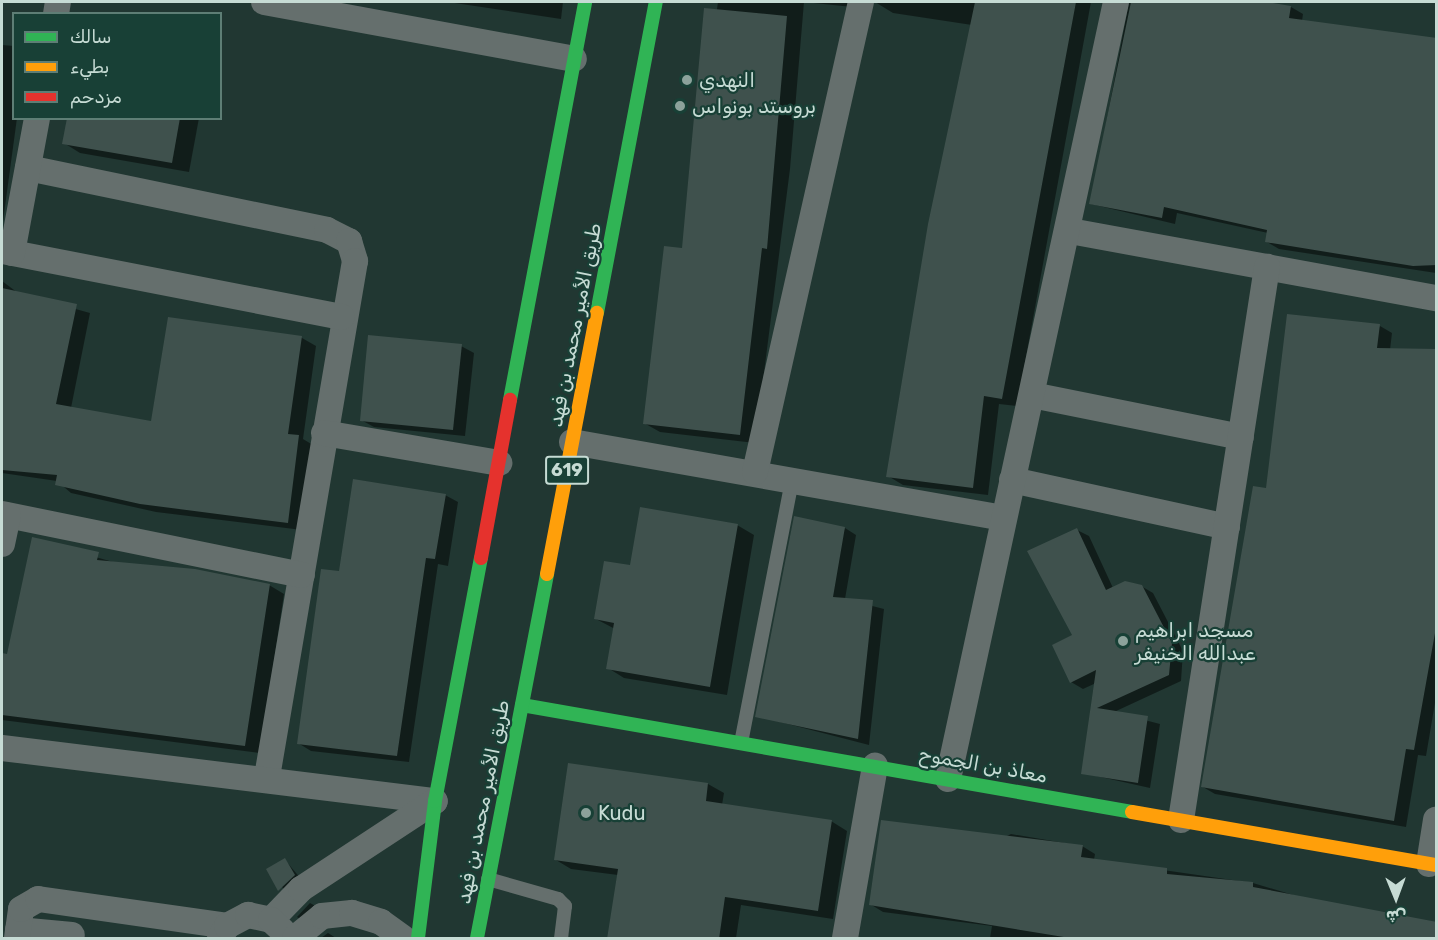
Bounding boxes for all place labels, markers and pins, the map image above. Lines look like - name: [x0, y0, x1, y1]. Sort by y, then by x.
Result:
- place label: النهدي: [699, 68, 755, 92]
- marker: النهدي: [680, 73, 694, 87]
- place label: بروستد بونواس: [692, 94, 816, 118]
- marker: بروستد بونواس: [673, 99, 687, 113]
- place label: مسجد ابراهيم عبدالله الخنيفر: [1135, 618, 1256, 665]
- marker: مسجد ابراهيم عبدالله الخنيفر: [1116, 634, 1130, 648]
- place label: Kudu: [598, 801, 646, 825]
- marker: Kudu: [579, 806, 593, 820]

